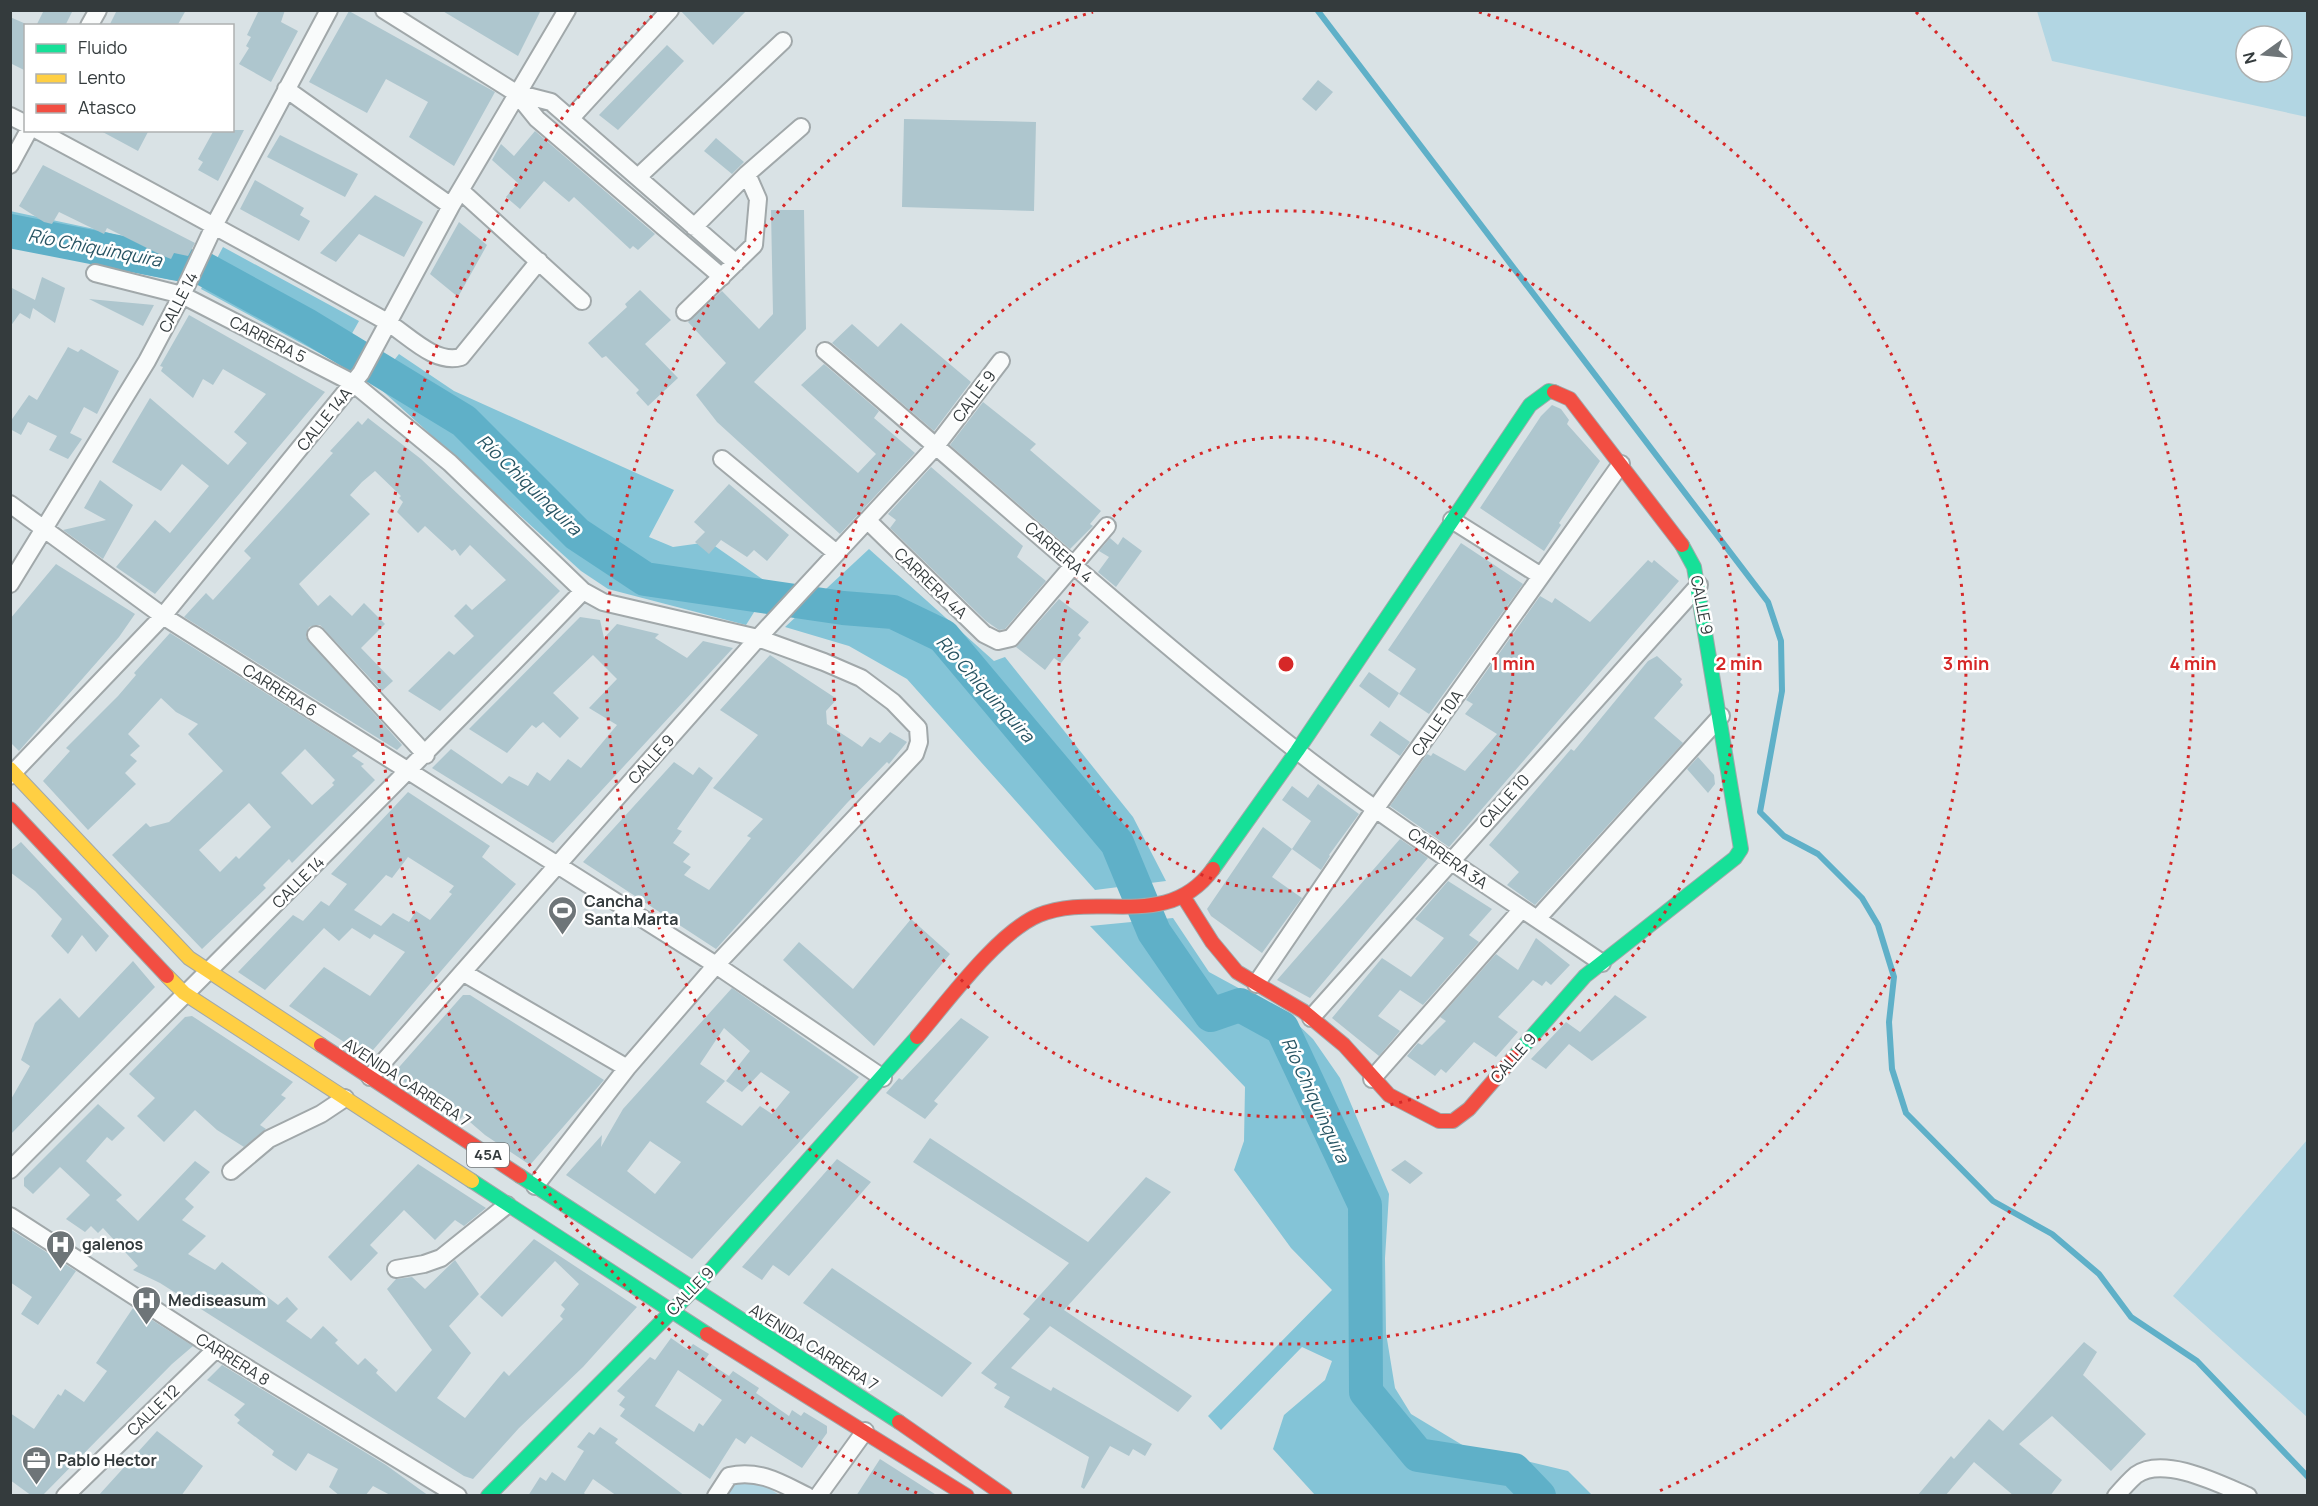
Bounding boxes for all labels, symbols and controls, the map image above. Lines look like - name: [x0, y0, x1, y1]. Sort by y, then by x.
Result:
- legend: [24, 24, 234, 132]
- north arrow: [2234, 24, 2294, 84]
- text: Fluido: [78, 35, 127, 59]
- text: N: [2237, 49, 2262, 66]
- text: Lento: [78, 65, 126, 89]
- text: Atasco: [78, 95, 136, 119]
- water label: Río Chiquinquira: [26, 222, 165, 272]
- street label: CALLE 14: [153, 268, 203, 336]
- street label: CARRERA 5: [226, 310, 310, 368]
- street label: CALLE 9: [947, 365, 1001, 427]
- street label: CALLE 14A: [292, 383, 356, 455]
- water label: Río Chiquinquira: [473, 429, 587, 541]
- street label: CARRERA 4: [1020, 516, 1098, 588]
- street label: CARRERA 4A: [890, 543, 972, 623]
- street label: CALLE 9: [1685, 574, 1719, 636]
- water label: Río Chiquinquira: [931, 630, 1041, 747]
- text: 1 min: [1491, 651, 1535, 675]
- text: 2 min: [1716, 651, 1762, 675]
- text: 3 min: [1943, 651, 1989, 675]
- text: 4 min: [2169, 651, 2217, 675]
- centre of rings: [1276, 654, 1296, 674]
- street label: CARRERA 6: [239, 658, 321, 722]
- street label: CALLE 10A: [1406, 686, 1468, 760]
- street label: CALLE 9: [623, 729, 679, 789]
- street label: CALLE 10: [1474, 769, 1534, 833]
- street label: CARRERA 3A: [1404, 822, 1492, 894]
- street label: CALLE 14: [267, 851, 329, 913]
- place label: Cancha Santa Marta: [584, 890, 679, 930]
- sports icon: Cancha Santa Marta: [547, 894, 579, 936]
- street label: CALLE 9: [1485, 1028, 1541, 1088]
- street label: AVENIDA CARRERA 7: [339, 1032, 475, 1132]
- water label: Río Chiquinquira: [1276, 1033, 1356, 1167]
- road number: 45A: [467, 1143, 509, 1167]
- hospital icon: galenos: [45, 1228, 77, 1270]
- place label: galenos: [82, 1233, 144, 1255]
- street label: CALLE 9: [661, 1262, 719, 1320]
- hospital icon: Mediseasum: [131, 1284, 163, 1326]
- place label: Mediseasum: [168, 1289, 266, 1311]
- street label: AVENIDA CARRERA 7: [745, 1298, 883, 1396]
- street label: CARRERA 8: [192, 1328, 274, 1390]
- street label: CALLE 12: [122, 1379, 184, 1441]
- office icon: Pablo Hector: [20, 1444, 52, 1486]
- place label: Pablo Hector: [57, 1449, 157, 1471]

